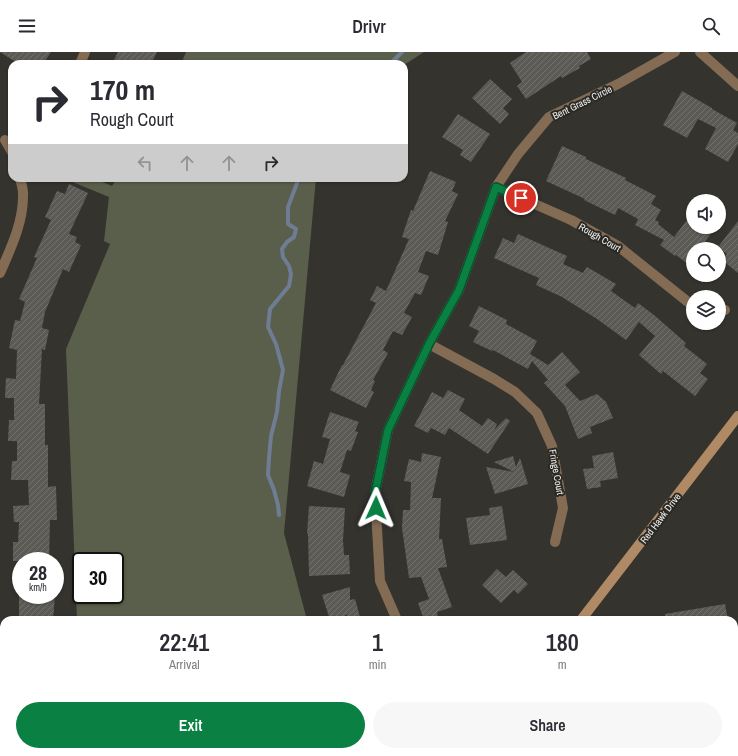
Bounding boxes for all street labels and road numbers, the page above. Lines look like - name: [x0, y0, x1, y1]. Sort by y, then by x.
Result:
- street label: Bent Grass Circle: [550, 82, 615, 122]
- street label: Rough Court: [576, 220, 624, 255]
- street label: Fringe Court: [546, 448, 567, 497]
- street label: Red Hawk Drive: [637, 490, 684, 546]

